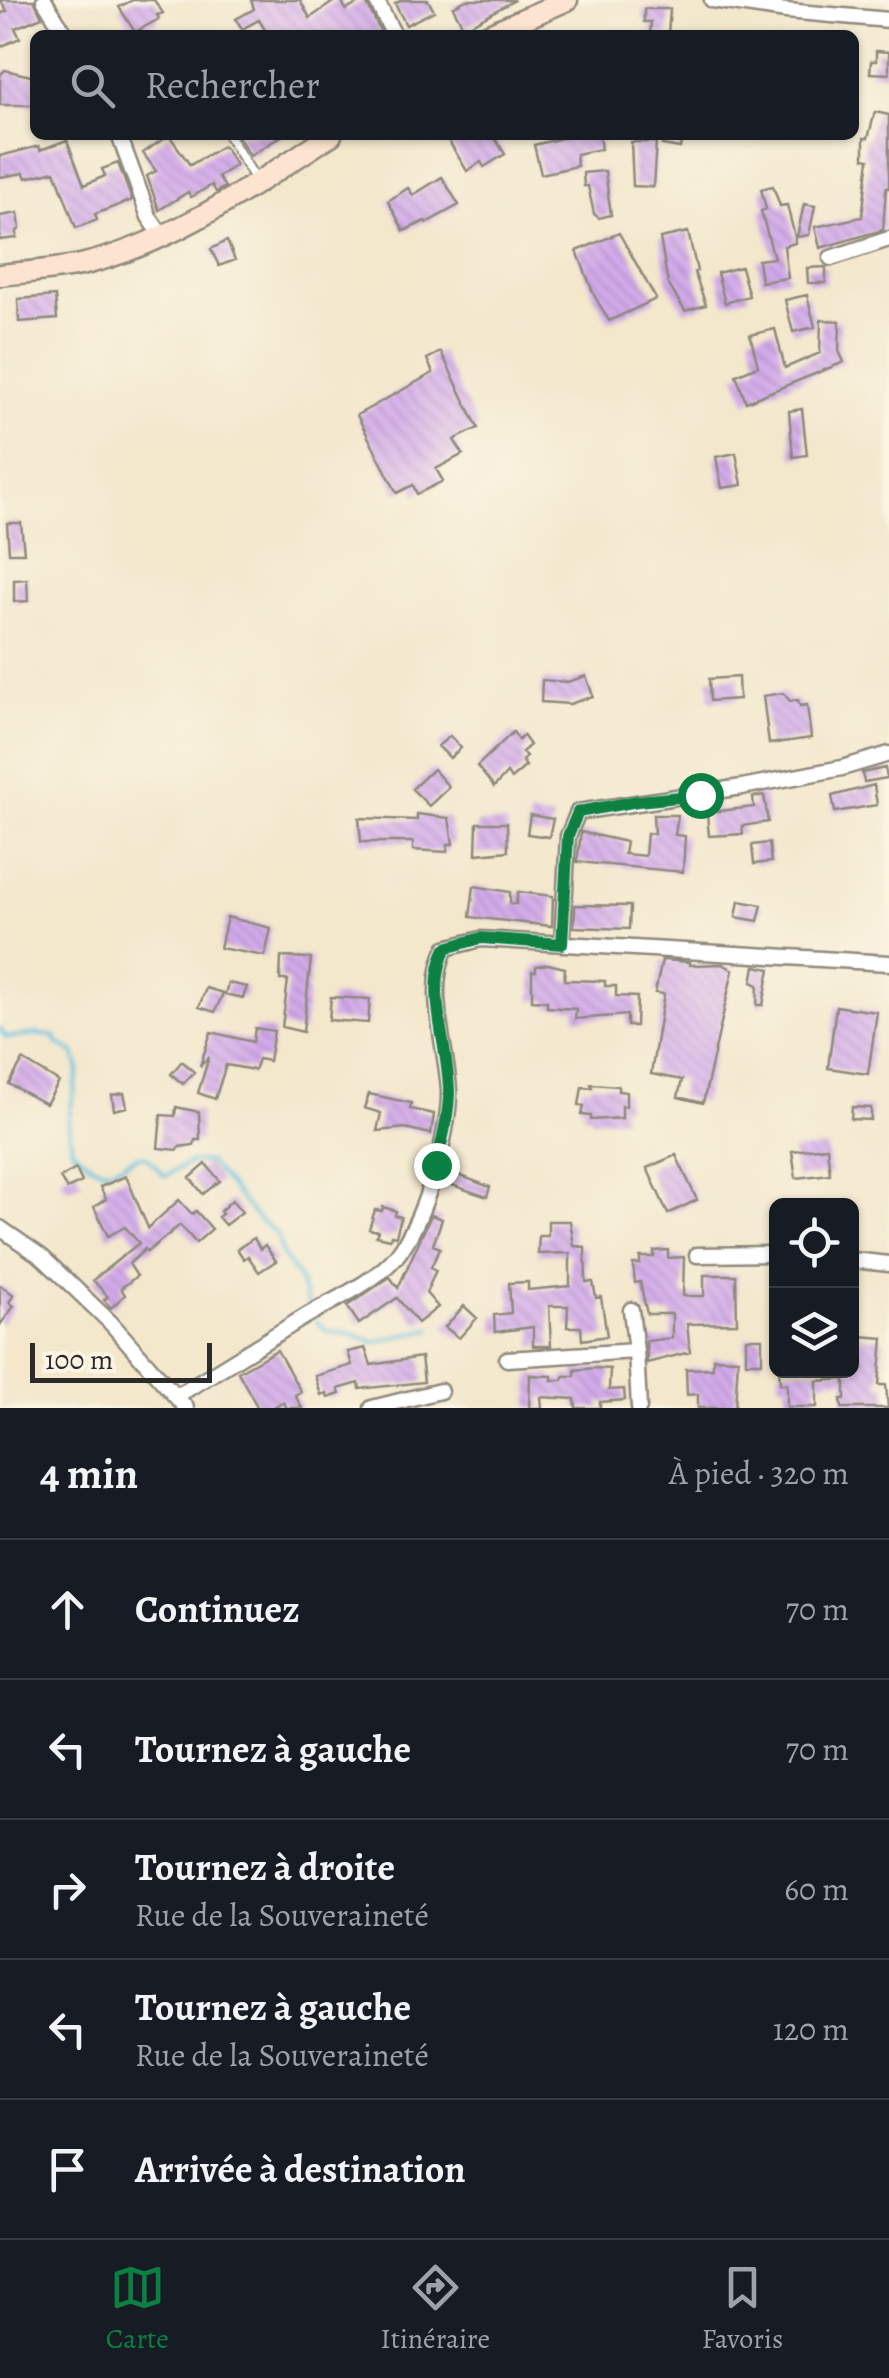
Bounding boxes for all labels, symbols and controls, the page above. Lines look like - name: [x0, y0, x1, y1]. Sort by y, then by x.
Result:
- search box: [30, 30, 859, 140]
- icon: search: [65, 58, 120, 113]
- text: Rechercher: [145, 59, 320, 111]
- route start: [678, 773, 724, 819]
- route end: [414, 1143, 460, 1189]
- map controls: [769, 1198, 859, 1378]
- button: locate: [769, 1198, 859, 1288]
- button: layers: [769, 1288, 859, 1378]
- scale bar: [30, 1338, 212, 1382]
- text: 100 m: [45, 1341, 113, 1379]
- text: 4 min: [40, 1445, 138, 1502]
- text: À pied · 320 m: [669, 1451, 849, 1495]
- icon: ahead: [40, 1582, 95, 1637]
- text: Continuez: [135, 1583, 300, 1635]
- text: 70 m: [786, 1587, 849, 1631]
- icon: left: [40, 1722, 95, 1777]
- text: Tournez à gauche: [135, 1723, 411, 1775]
- text: 70 m: [786, 1727, 849, 1771]
- text: Tournez à droite: [135, 1841, 395, 1893]
- icon: right: [40, 1862, 95, 1917]
- text: 60 m: [784, 1867, 849, 1911]
- text: Rue de la Souveraineté: [135, 1893, 429, 1937]
- text: Tournez à gauche: [135, 1981, 411, 2033]
- icon: left: [40, 2002, 95, 2057]
- text: 120 m: [773, 2007, 849, 2051]
- text: Rue de la Souveraineté: [135, 2033, 429, 2077]
- icon: arrive: [40, 2142, 95, 2197]
- text: Arrivée à destination: [135, 2143, 466, 2195]
- tab: Carte: [106, 2260, 169, 2358]
- tab: Itinéraire: [381, 2260, 490, 2358]
- tab: Favoris: [702, 2260, 783, 2358]

